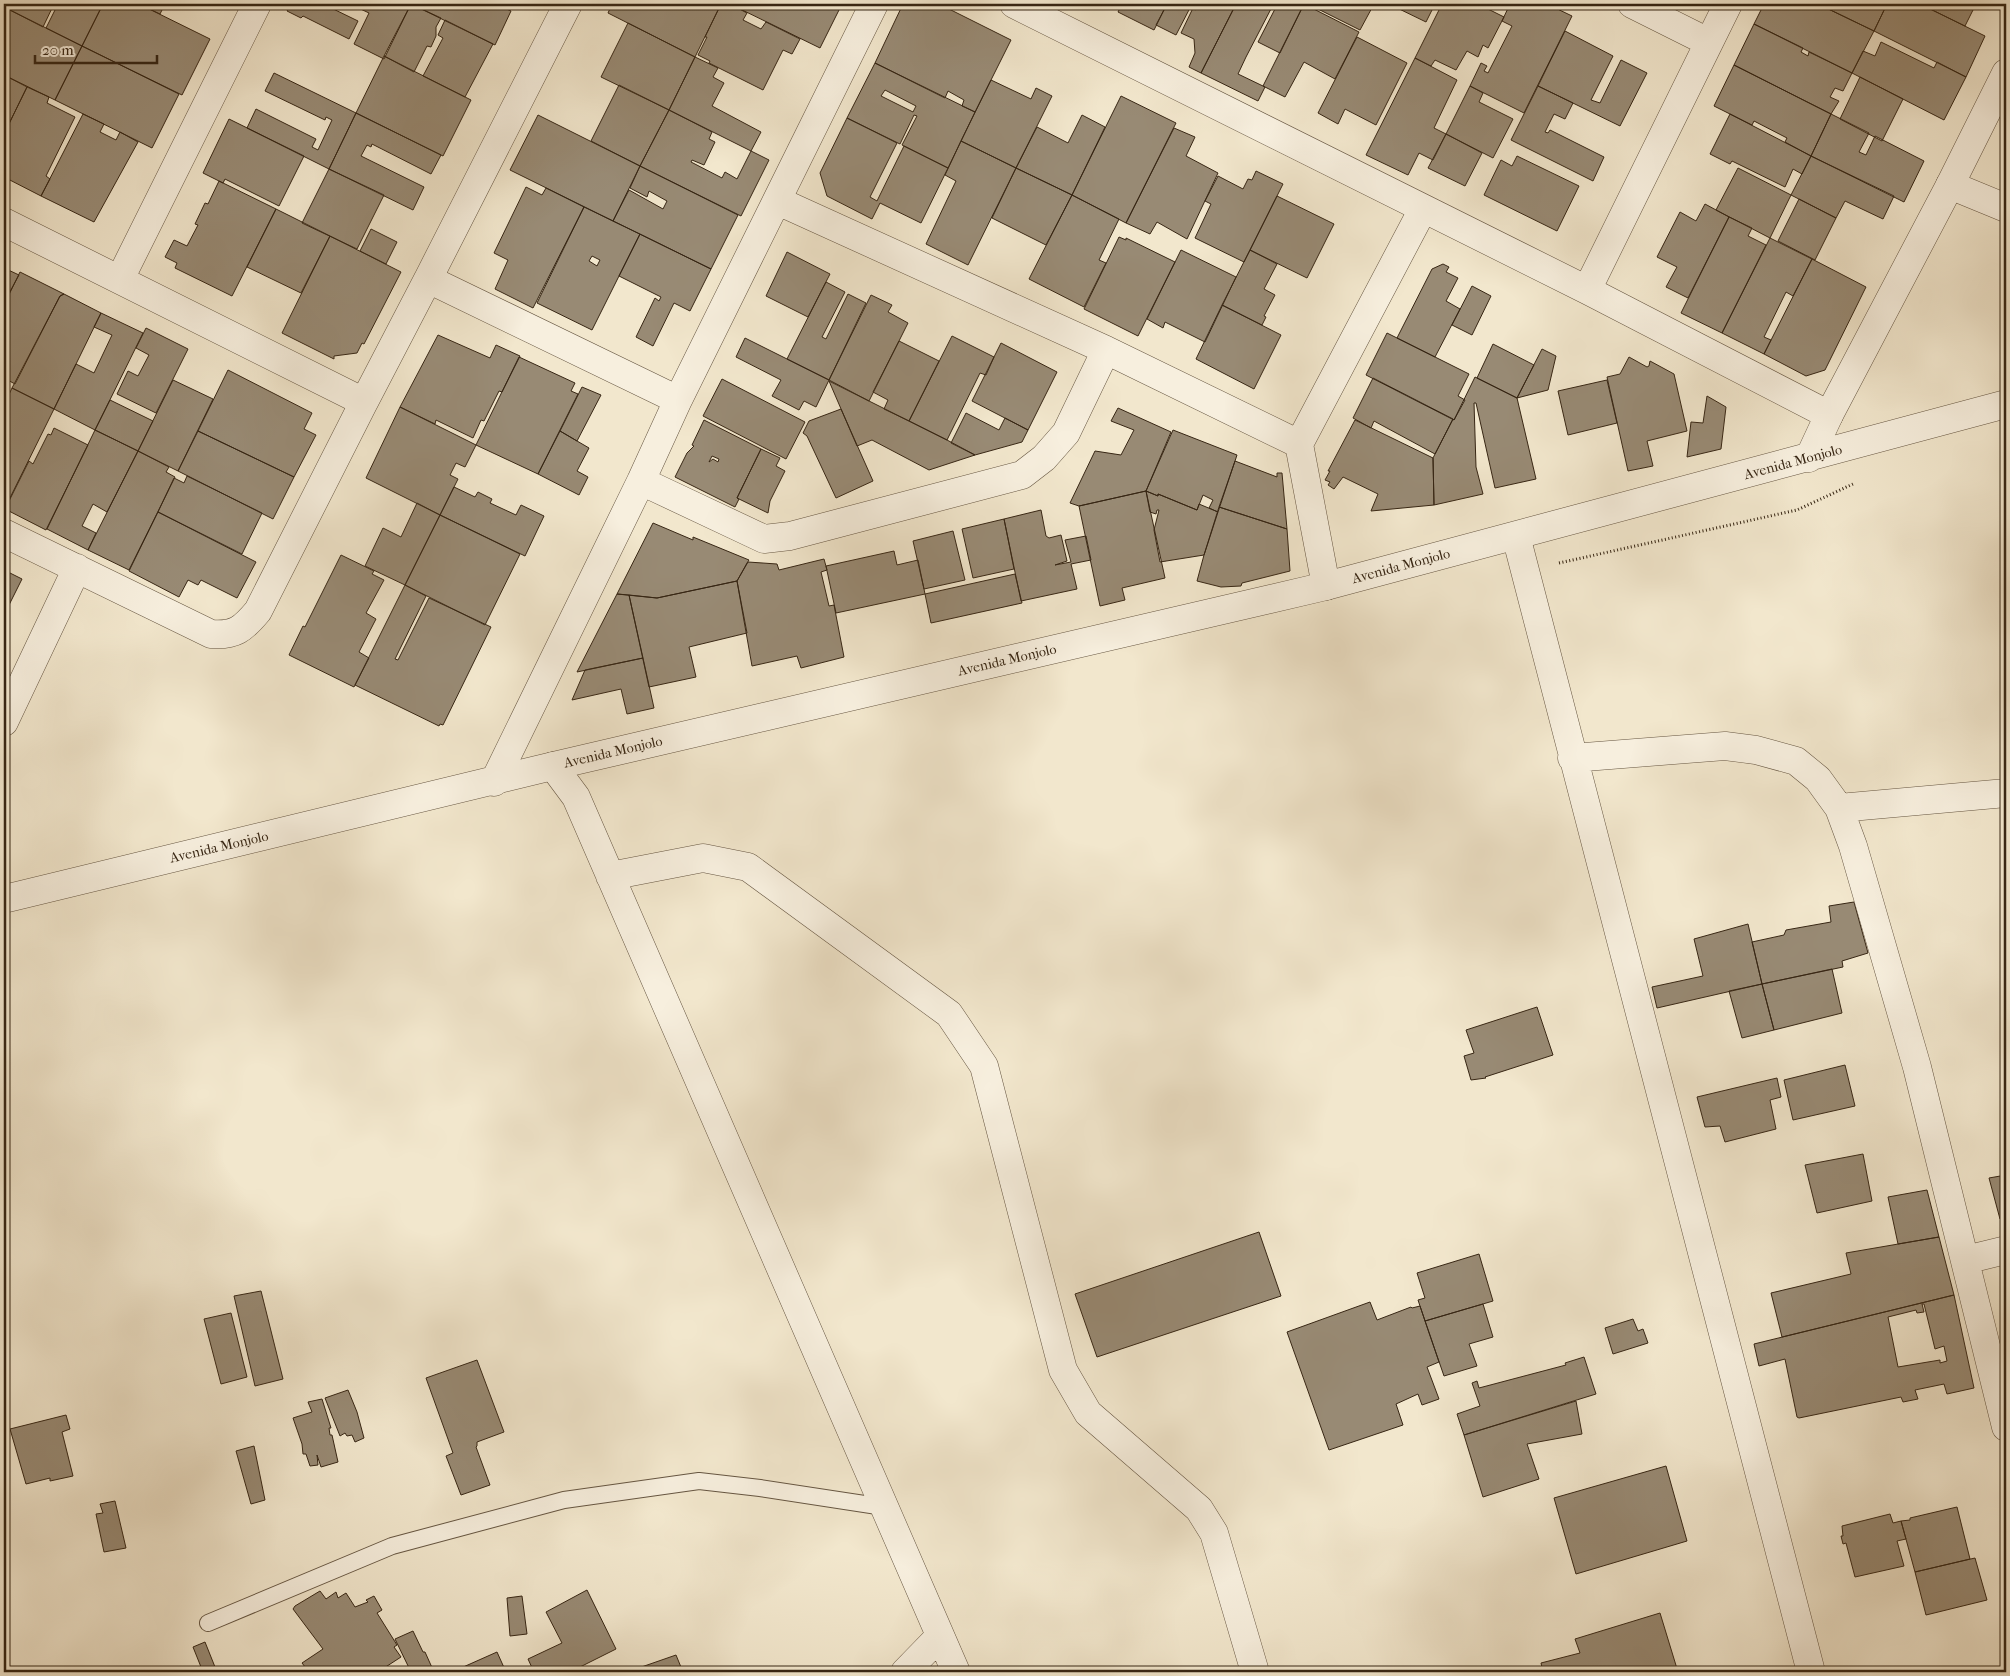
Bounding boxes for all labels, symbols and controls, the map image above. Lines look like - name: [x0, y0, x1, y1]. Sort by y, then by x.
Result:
- scale bar: [35, 32, 158, 64]
- text: 20 m: [42, 41, 74, 59]
- street label: Avenida Monjolo: [1741, 441, 1844, 484]
- street label: Avenida Monjolo: [1349, 545, 1452, 588]
- street label: Avenida Monjolo: [955, 640, 1058, 680]
- street label: Avenida Monjolo: [561, 732, 664, 772]
- street label: Avenida Monjolo: [167, 827, 270, 867]

